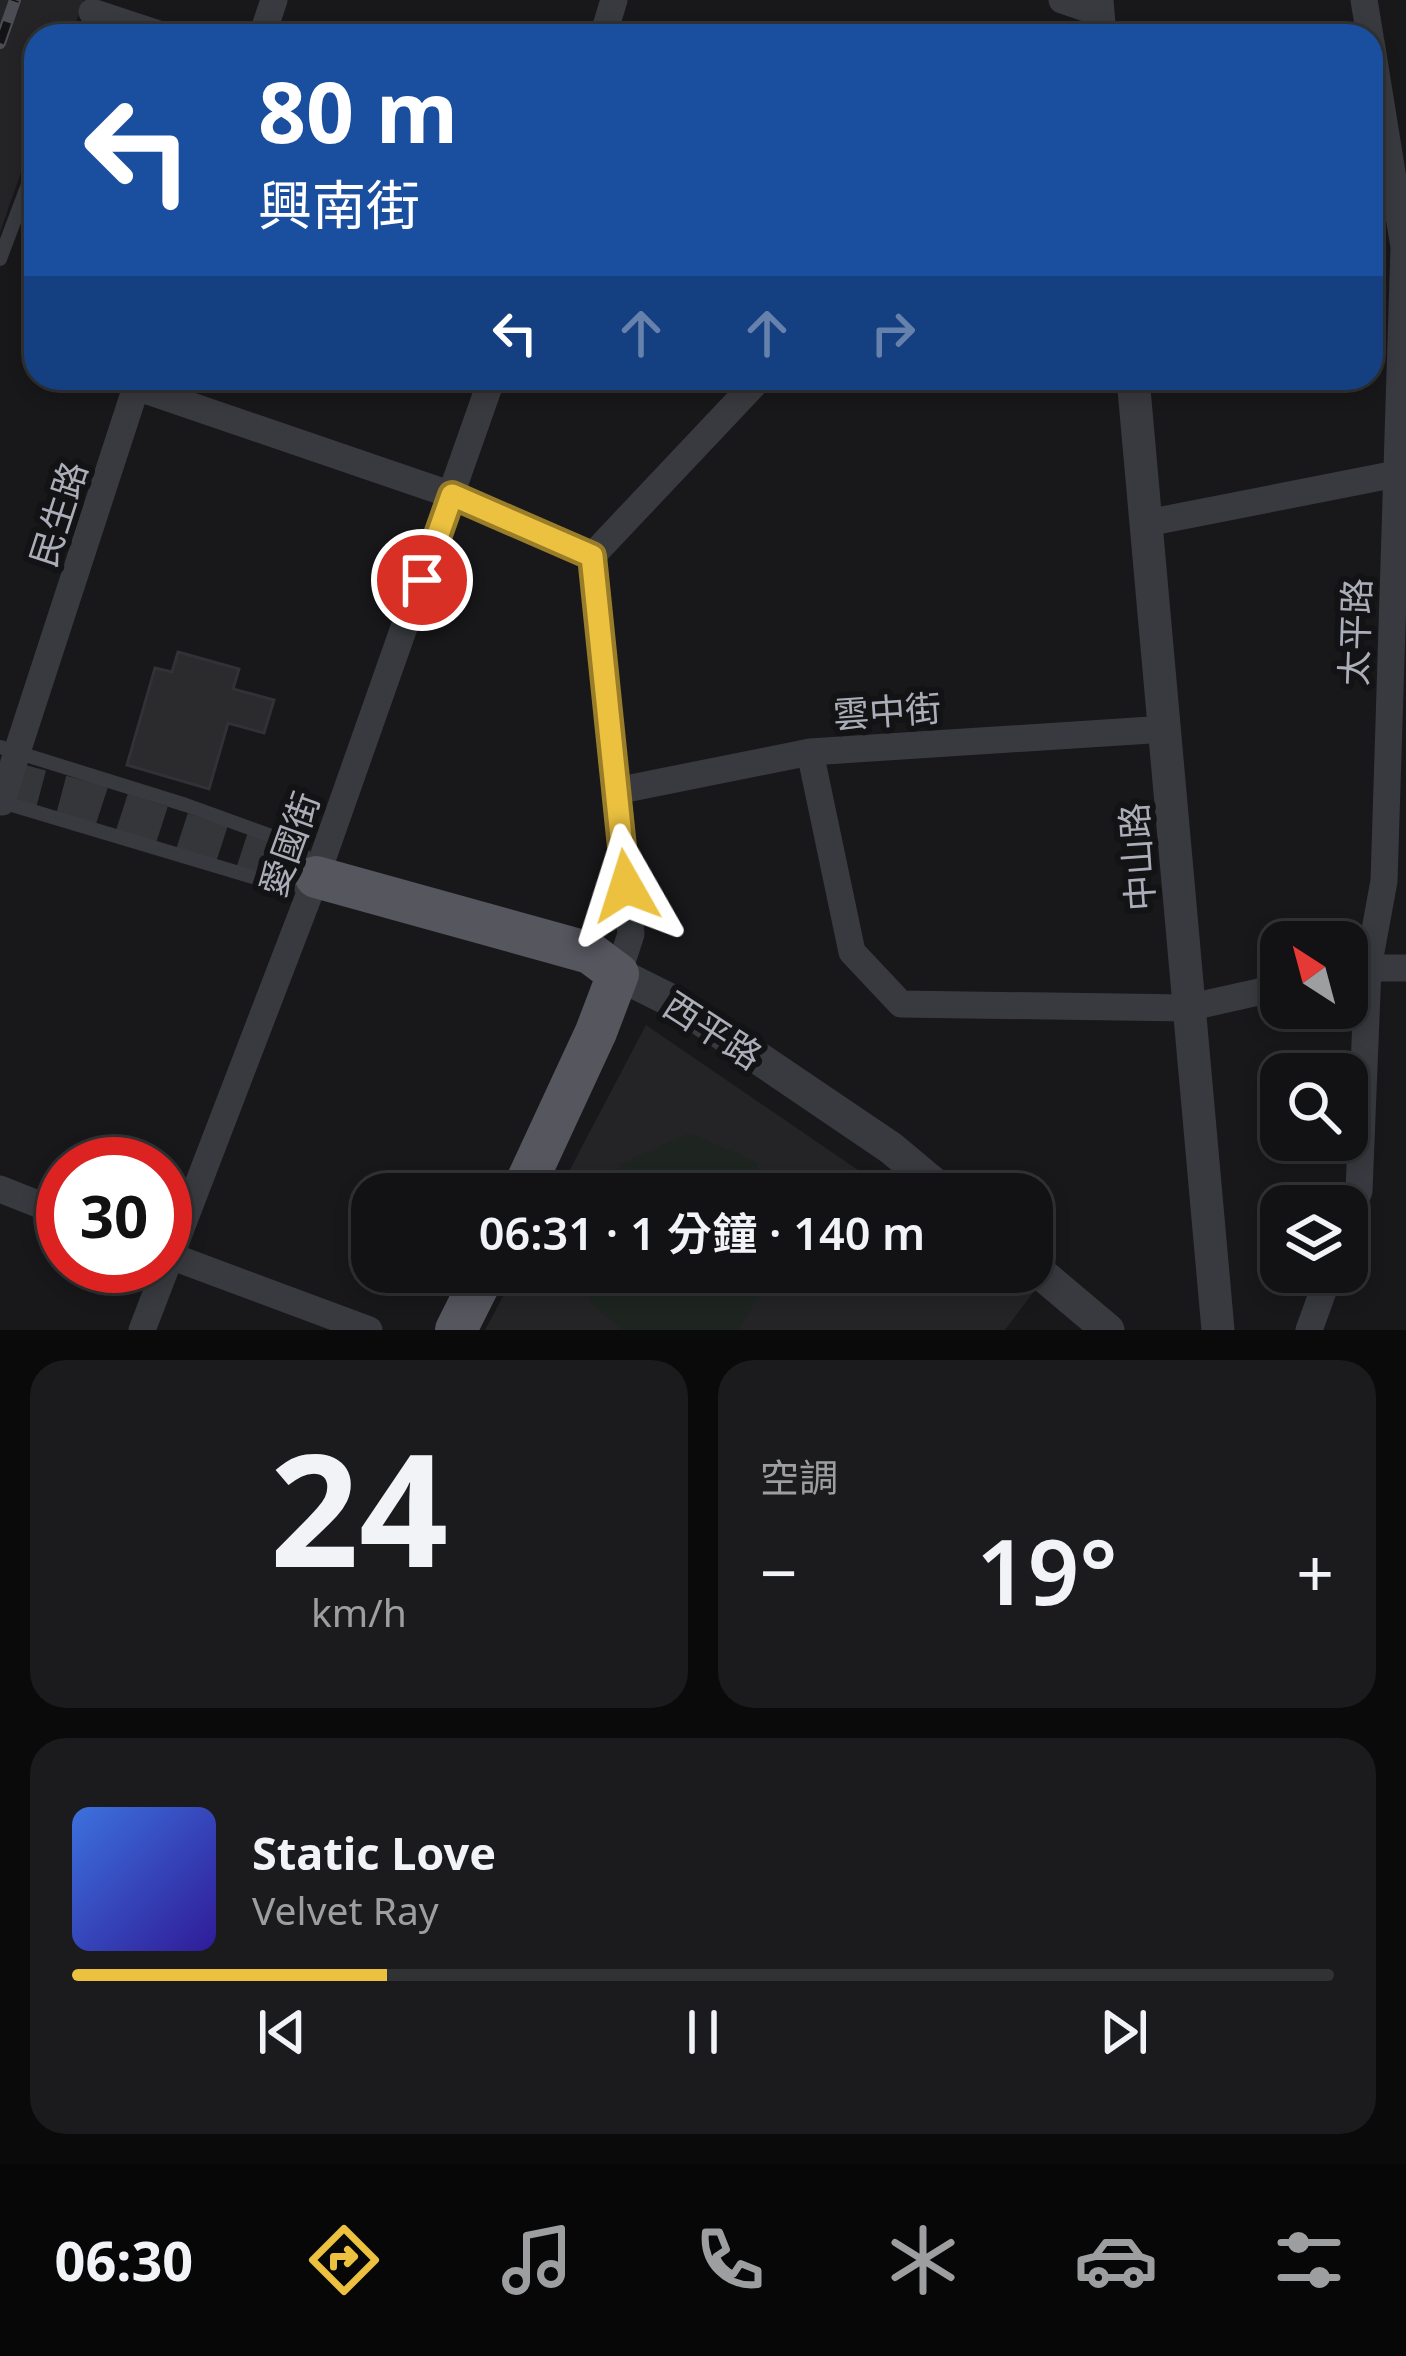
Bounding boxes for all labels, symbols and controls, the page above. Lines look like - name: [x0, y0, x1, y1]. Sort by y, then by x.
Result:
- text: 80 m: [258, 53, 458, 168]
- icon: left: [60, 72, 216, 228]
- text: 興南街: [258, 167, 420, 241]
- icon: left: [482, 300, 548, 366]
- icon: ahead: [608, 300, 674, 366]
- icon: ahead: [734, 300, 800, 366]
- icon: right: [860, 300, 926, 366]
- street label: 民生路: [18, 455, 98, 573]
- pin: [371, 529, 473, 631]
- icon: arrive: [389, 547, 455, 613]
- street label: 太平路: [1329, 577, 1381, 687]
- street label: 雲中街: [831, 683, 943, 739]
- street label: 愛國街: [248, 785, 330, 903]
- street label: 中山路: [1109, 801, 1165, 913]
- position arrow: [563, 823, 689, 949]
- north arrow: [1260, 921, 1368, 1029]
- map controls: [1260, 921, 1368, 1293]
- street label: 西平路: [654, 980, 772, 1080]
- button: search: [1260, 1053, 1368, 1161]
- speed limit sign: 30: [36, 1137, 192, 1293]
- button: layers: [1260, 1185, 1368, 1293]
- text: 06:31 · 1 分鐘 · 140 m: [479, 1202, 925, 1263]
- text: 24: [270, 1400, 448, 1613]
- text: 空調: [760, 1450, 838, 1503]
- text: 19°: [976, 1509, 1118, 1631]
- text: −: [760, 1526, 798, 1616]
- text: +: [1296, 1526, 1334, 1616]
- text: km/h: [311, 1585, 407, 1638]
- text: Static Love: [252, 1822, 496, 1883]
- text: Velvet Ray: [252, 1883, 439, 1936]
- icon: previous: [249, 1999, 315, 2065]
- icon: pause: [670, 1999, 736, 2065]
- icon: next: [1091, 1999, 1157, 2065]
- icon: directions: [302, 2218, 386, 2302]
- icon: music: [495, 2218, 579, 2302]
- icon: phone: [688, 2218, 772, 2302]
- icon: climate: [881, 2218, 965, 2302]
- icon: car: [1074, 2218, 1158, 2302]
- icon: filters: [1267, 2218, 1351, 2302]
- text: 06:30: [55, 2223, 193, 2297]

